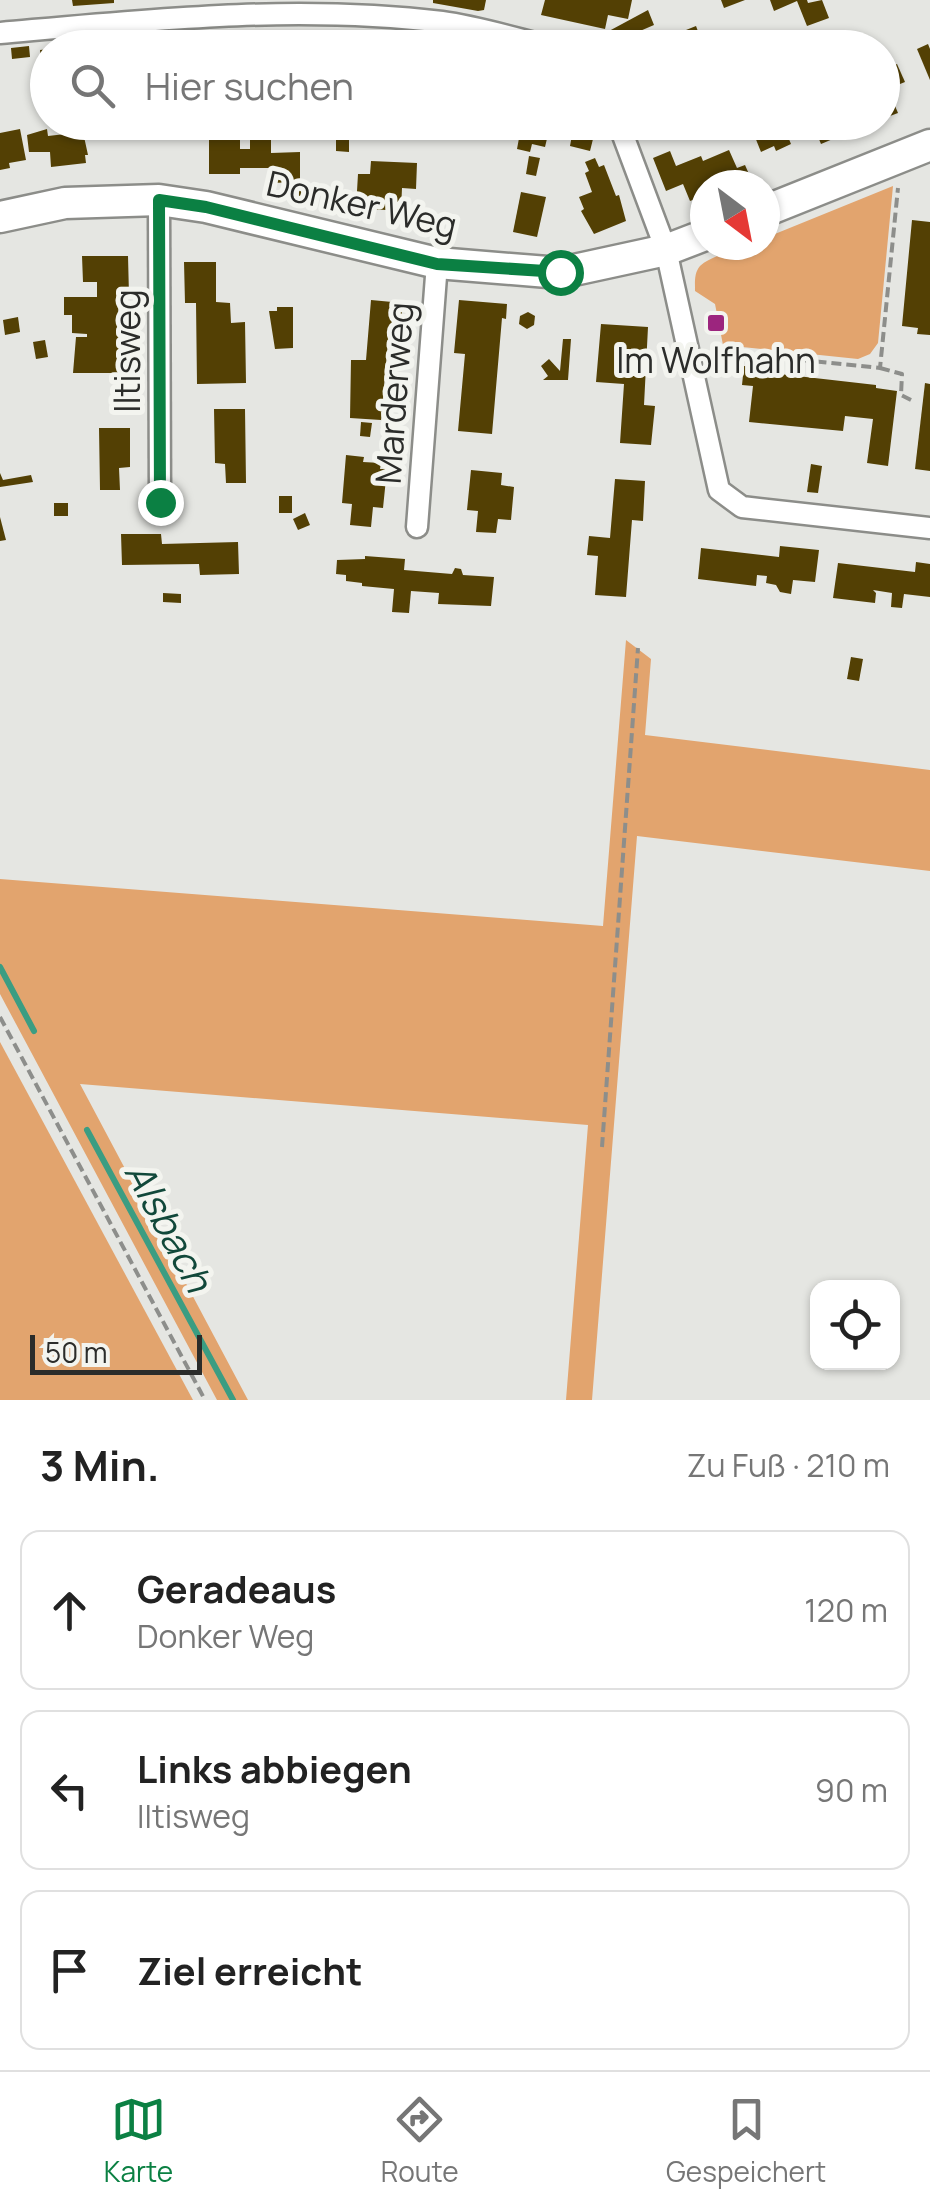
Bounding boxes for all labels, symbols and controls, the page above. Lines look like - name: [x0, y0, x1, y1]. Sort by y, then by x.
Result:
- search box: [30, 30, 900, 140]
- icon: search: [65, 58, 120, 113]
- text: Hier suchen: [145, 59, 354, 111]
- street label: Donker Weg: [262, 159, 462, 249]
- north arrow: [690, 170, 780, 260]
- route start: [538, 250, 584, 296]
- street label: Iltisweg: [103, 289, 151, 413]
- street label: Marderweg: [364, 300, 424, 486]
- marker: Im Wolfhahn: [705, 312, 727, 334]
- place label: Im Wolfhahn: [616, 336, 816, 384]
- route end: [138, 480, 184, 526]
- water label: Alsbach: [114, 1152, 227, 1301]
- map controls: [810, 1280, 900, 1370]
- button: locate: [810, 1280, 900, 1370]
- scale bar: [30, 1330, 202, 1374]
- text: 50 m: [45, 1333, 108, 1371]
- text: 3 Min.: [40, 1436, 160, 1494]
- text: Zu Fuß · 210 m: [687, 1443, 890, 1487]
- text: Geradeaus: [137, 1562, 336, 1614]
- icon: ahead: [42, 1583, 97, 1638]
- text: 120 m: [804, 1588, 888, 1632]
- text: Donker Weg: [137, 1614, 314, 1658]
- text: Links abbiegen: [137, 1742, 412, 1794]
- icon: left: [42, 1763, 97, 1818]
- text: 90 m: [815, 1768, 888, 1812]
- text: Iltisweg: [137, 1794, 250, 1838]
- icon: arrive: [42, 1943, 97, 1998]
- text: Ziel erreicht: [137, 1944, 362, 1996]
- tab: Karte: [104, 2092, 173, 2190]
- tab: Route: [381, 2092, 459, 2190]
- tab: Gespeichert: [666, 2092, 826, 2190]

